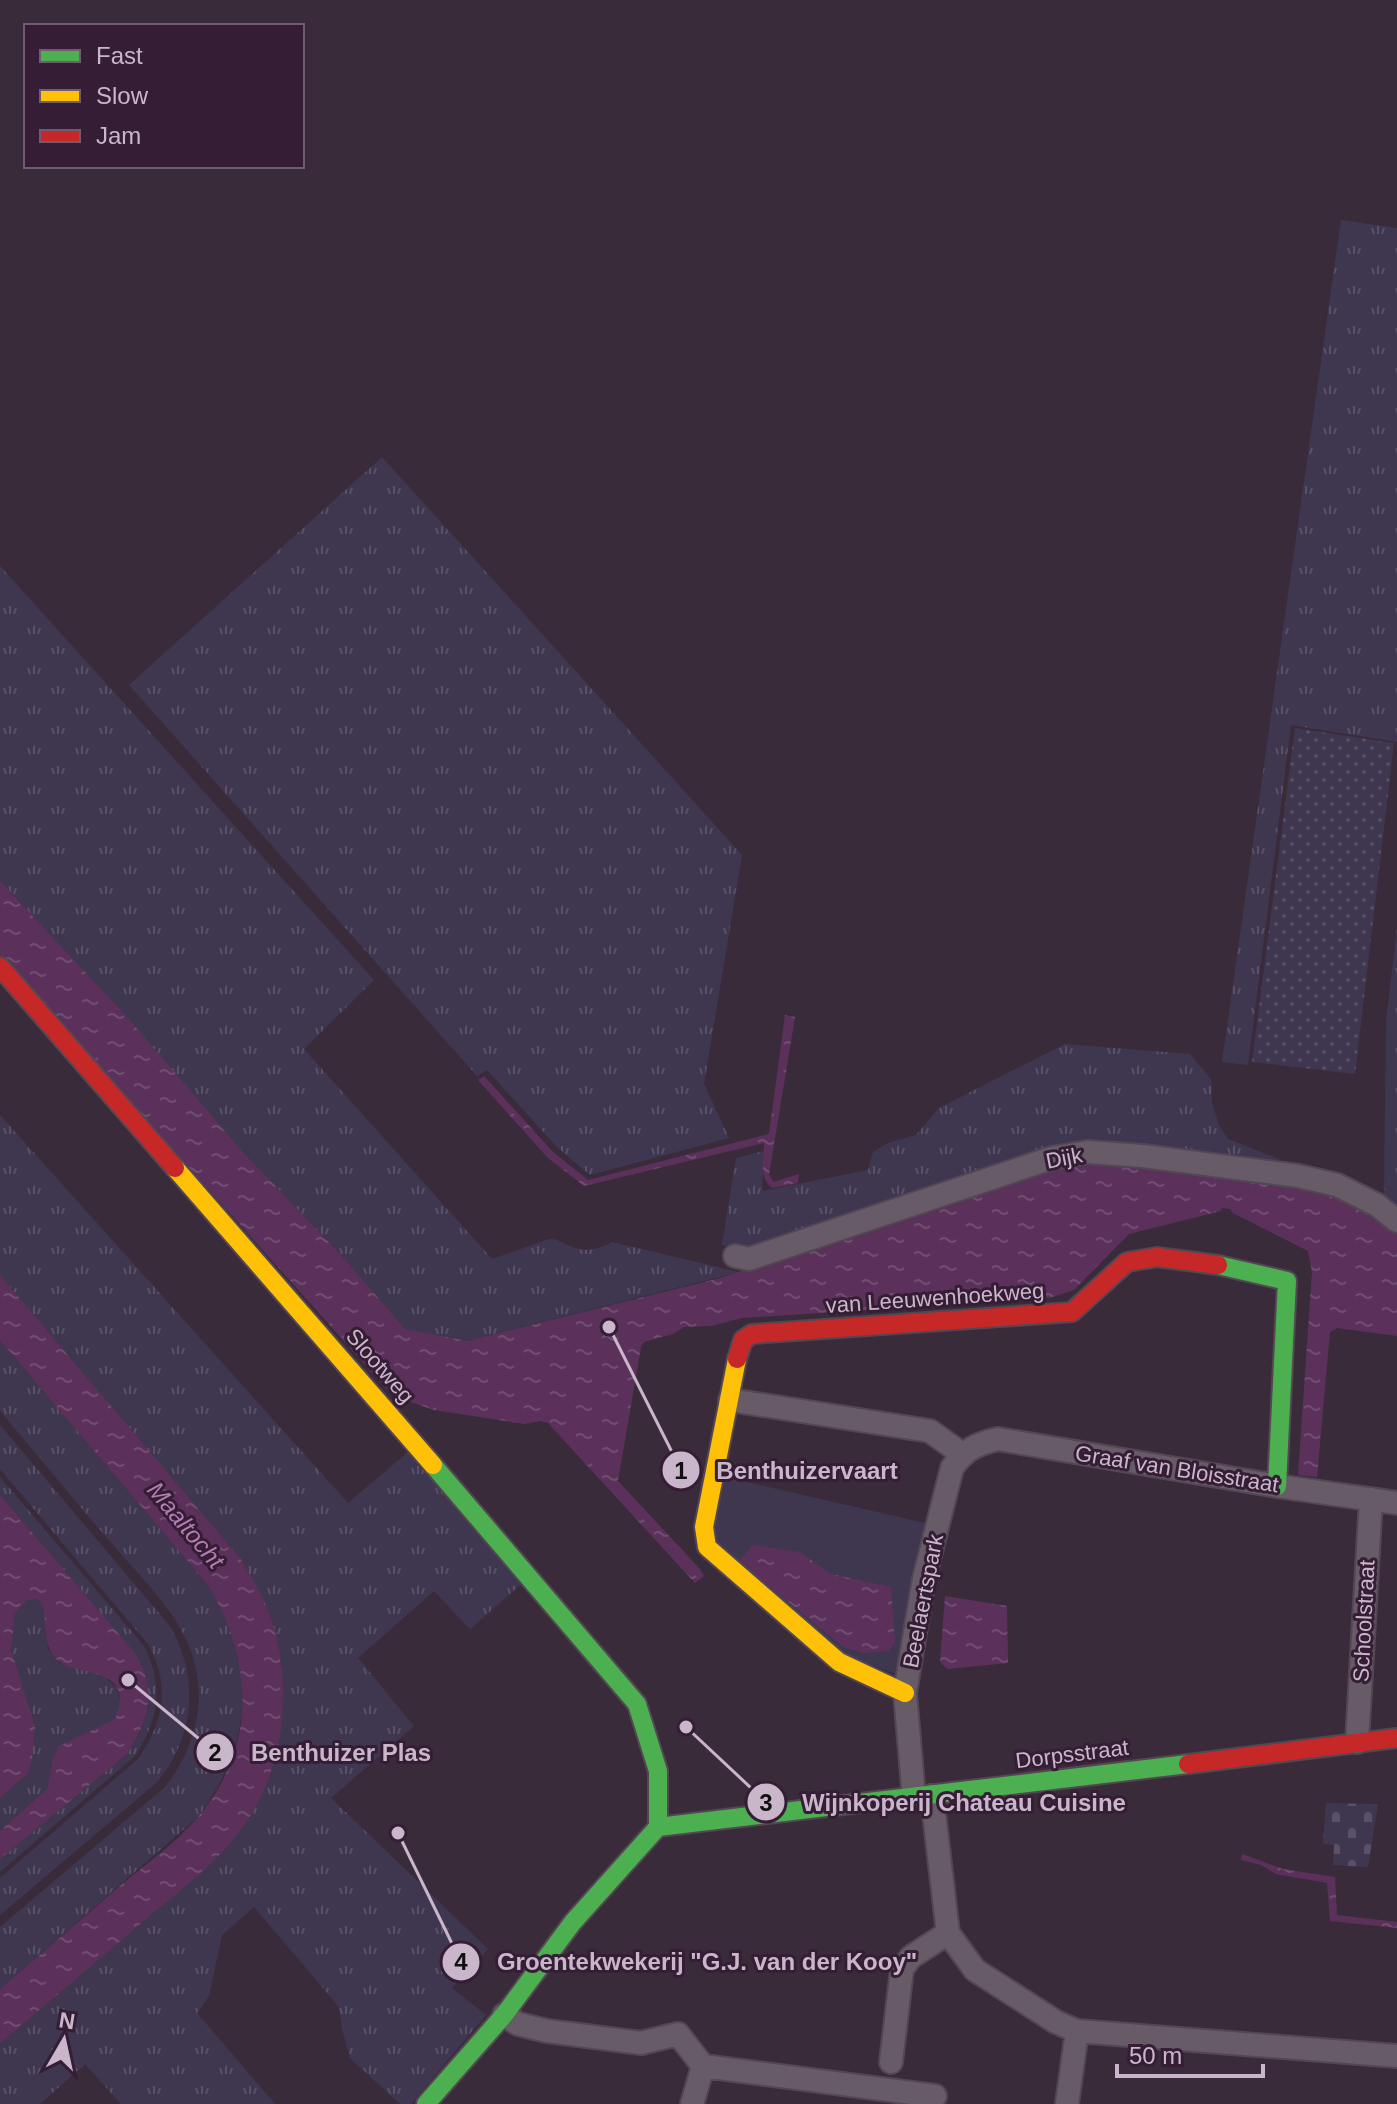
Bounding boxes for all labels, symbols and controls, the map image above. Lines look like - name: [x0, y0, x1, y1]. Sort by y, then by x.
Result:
- legend: [24, 24, 304, 168]
- text: Fast: [96, 42, 143, 69]
- text: Slow: [96, 82, 149, 109]
- text: Jam: [96, 122, 141, 149]
- street label: Dijk: [1044, 1142, 1085, 1174]
- street label: van Leeuwenhoekweg: [825, 1278, 1045, 1318]
- street label: Slootweg: [341, 1324, 419, 1408]
- street label: Graaf van Bloisstraat: [1074, 1441, 1280, 1497]
- callout: Benthuizervaart: [661, 1446, 914, 1494]
- text: 1: [674, 1457, 688, 1484]
- text: Benthuizervaart: [716, 1457, 898, 1484]
- water label: Maaltocht: [142, 1476, 231, 1575]
- street label: Beelaertspark: [898, 1531, 948, 1670]
- street label: Schoolstraat: [1348, 1559, 1380, 1683]
- callout: Benthuizer Plas: [195, 1728, 447, 1776]
- street label: Dorpsstraat: [1014, 1735, 1130, 1773]
- text: 2: [208, 1739, 222, 1766]
- text: Benthuizer Plas: [251, 1739, 431, 1766]
- callout: Wijnkoperij Chateau Cuisine: [746, 1778, 1142, 1826]
- text: 3: [759, 1789, 773, 1816]
- text: Wijnkoperij Chateau Cuisine: [802, 1789, 1126, 1816]
- callout: Groentekwekerij "G.J. van der Kooy": [441, 1938, 933, 1986]
- text: 4: [454, 1948, 468, 1975]
- text: Groentekwekerij "G.J. van der Kooy": [497, 1948, 917, 1975]
- north arrow: [24, 2000, 104, 2080]
- text: N: [57, 2007, 77, 2034]
- scale bar: [1117, 2028, 1263, 2078]
- text: 50 m: [1129, 2042, 1182, 2069]

